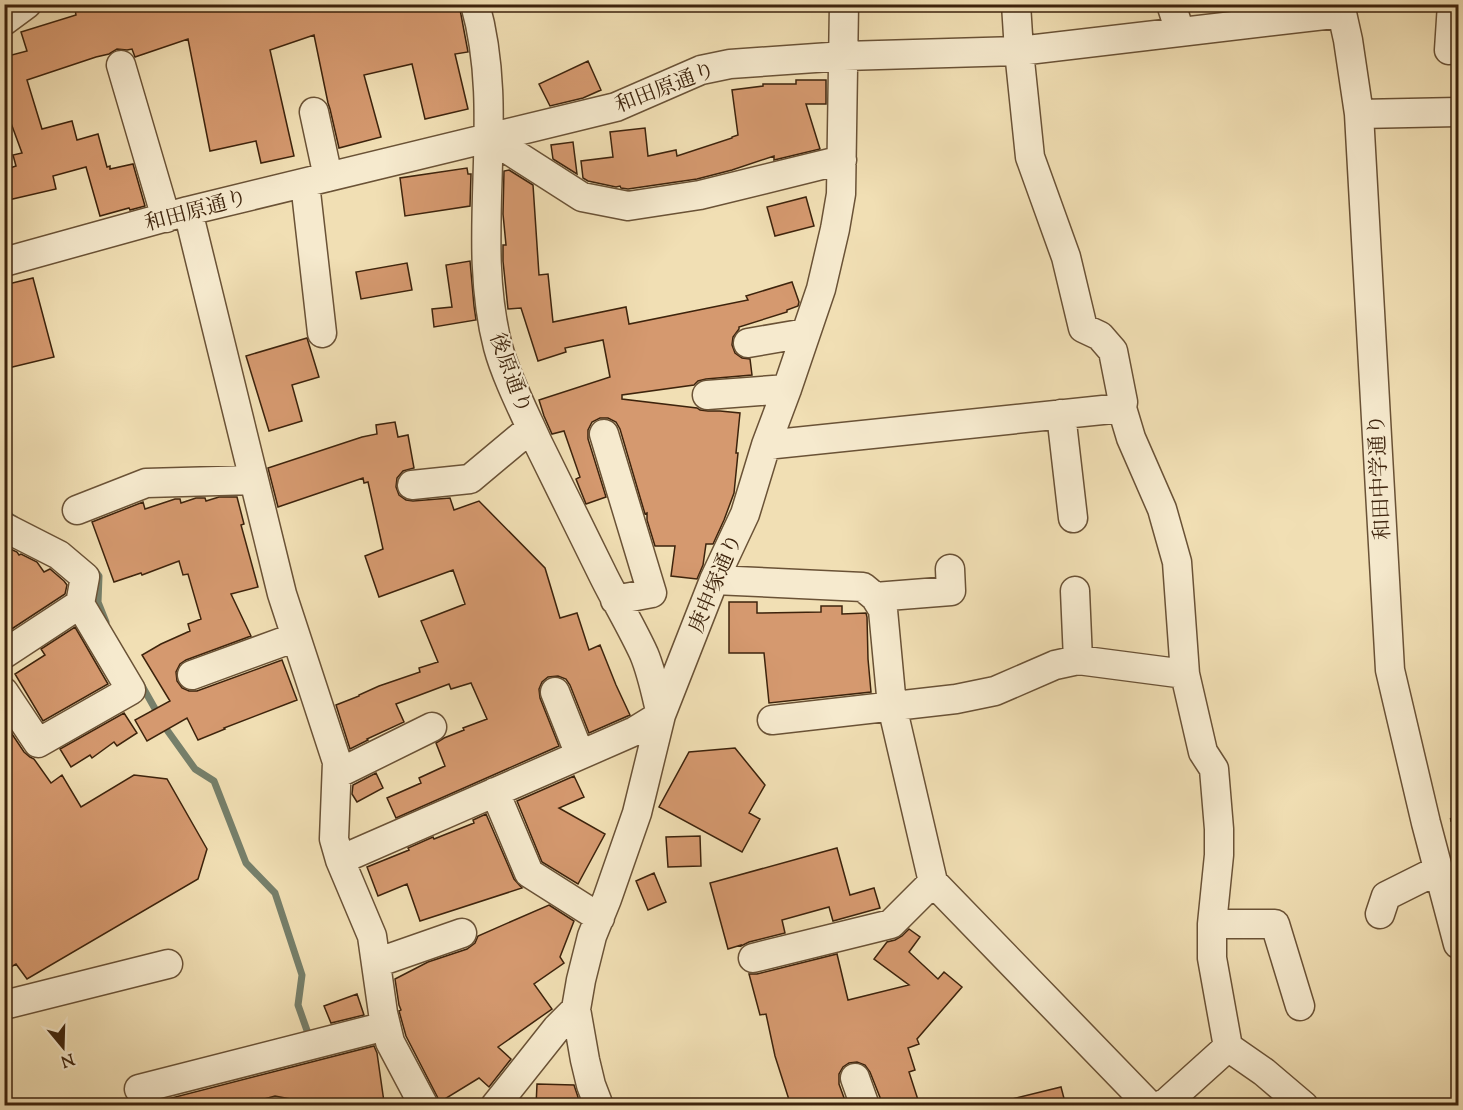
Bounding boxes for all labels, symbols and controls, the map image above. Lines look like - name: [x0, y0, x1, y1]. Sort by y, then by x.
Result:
- street label: 和田原通り: [611, 56, 720, 122]
- street label: 和田原通り: [142, 184, 251, 240]
- street label: 後原通り: [481, 329, 538, 418]
- street label: 和田中学通り: [1363, 413, 1399, 541]
- street label: 庚申塚通り: [683, 530, 751, 638]
- north arrow: [33, 1017, 93, 1077]
- text: N: [57, 1046, 77, 1072]

